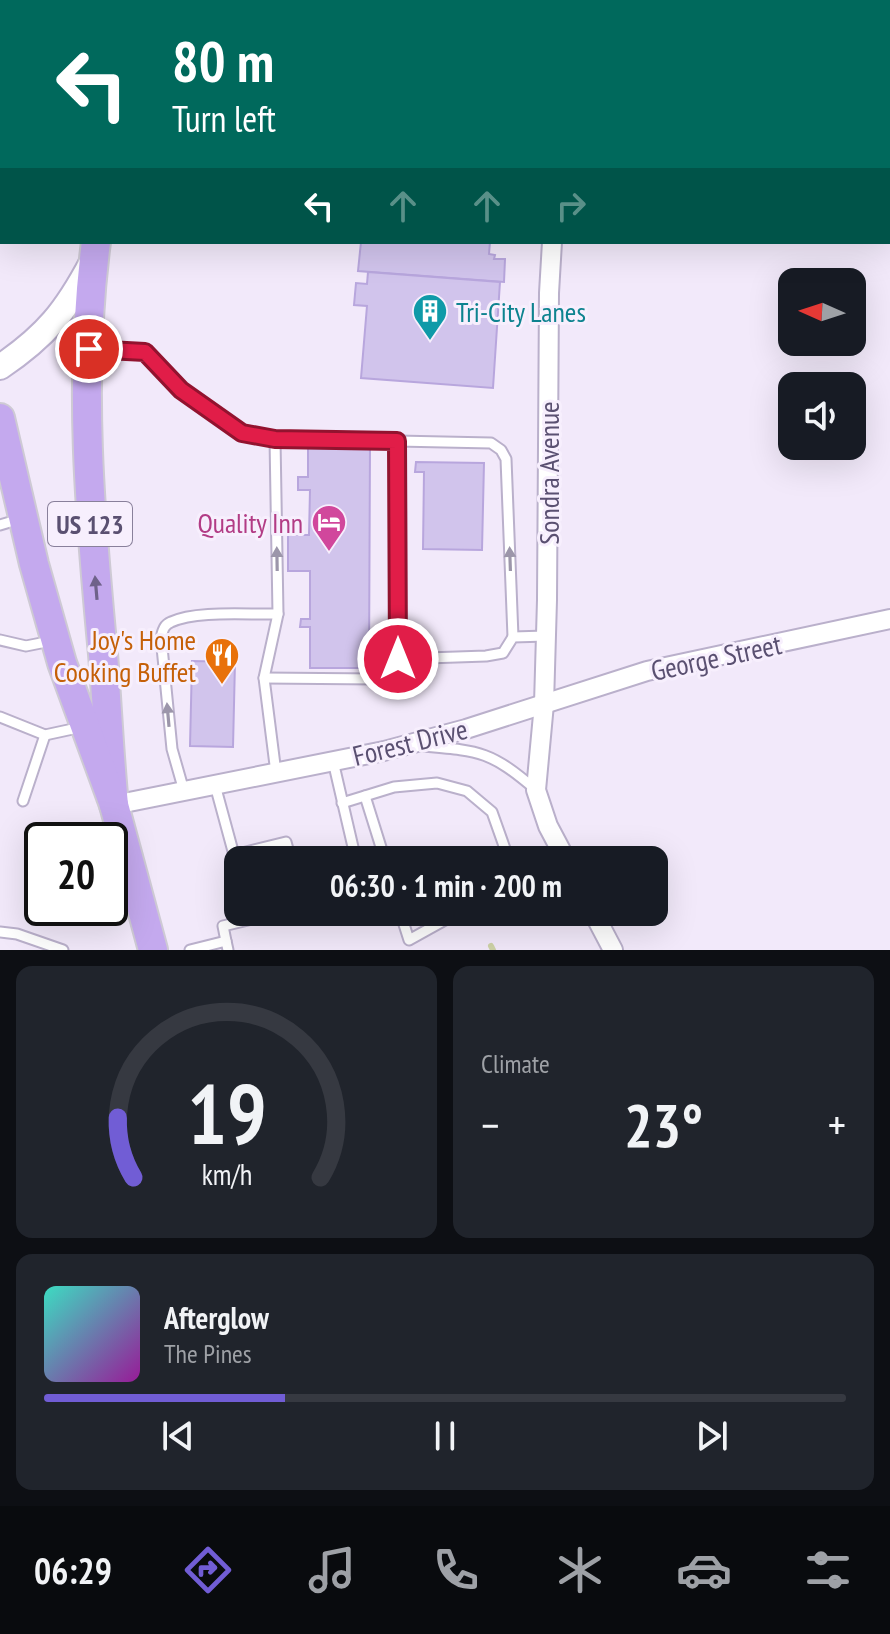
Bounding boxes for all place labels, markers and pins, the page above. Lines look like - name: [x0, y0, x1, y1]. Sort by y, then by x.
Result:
- building icon: Tri-City Lanes: [411, 292, 449, 342]
- place label: Tri-City Lanes: [456, 293, 586, 330]
- pin: [55, 315, 123, 383]
- hotel icon: Quality Inn: [310, 503, 348, 553]
- place label: Quality Inn: [197, 504, 303, 541]
- place label: Joy's Home Cooking Buffet: [54, 621, 196, 690]
- restaurant icon: Joy's Home Cooking Buffet: [203, 636, 241, 686]

